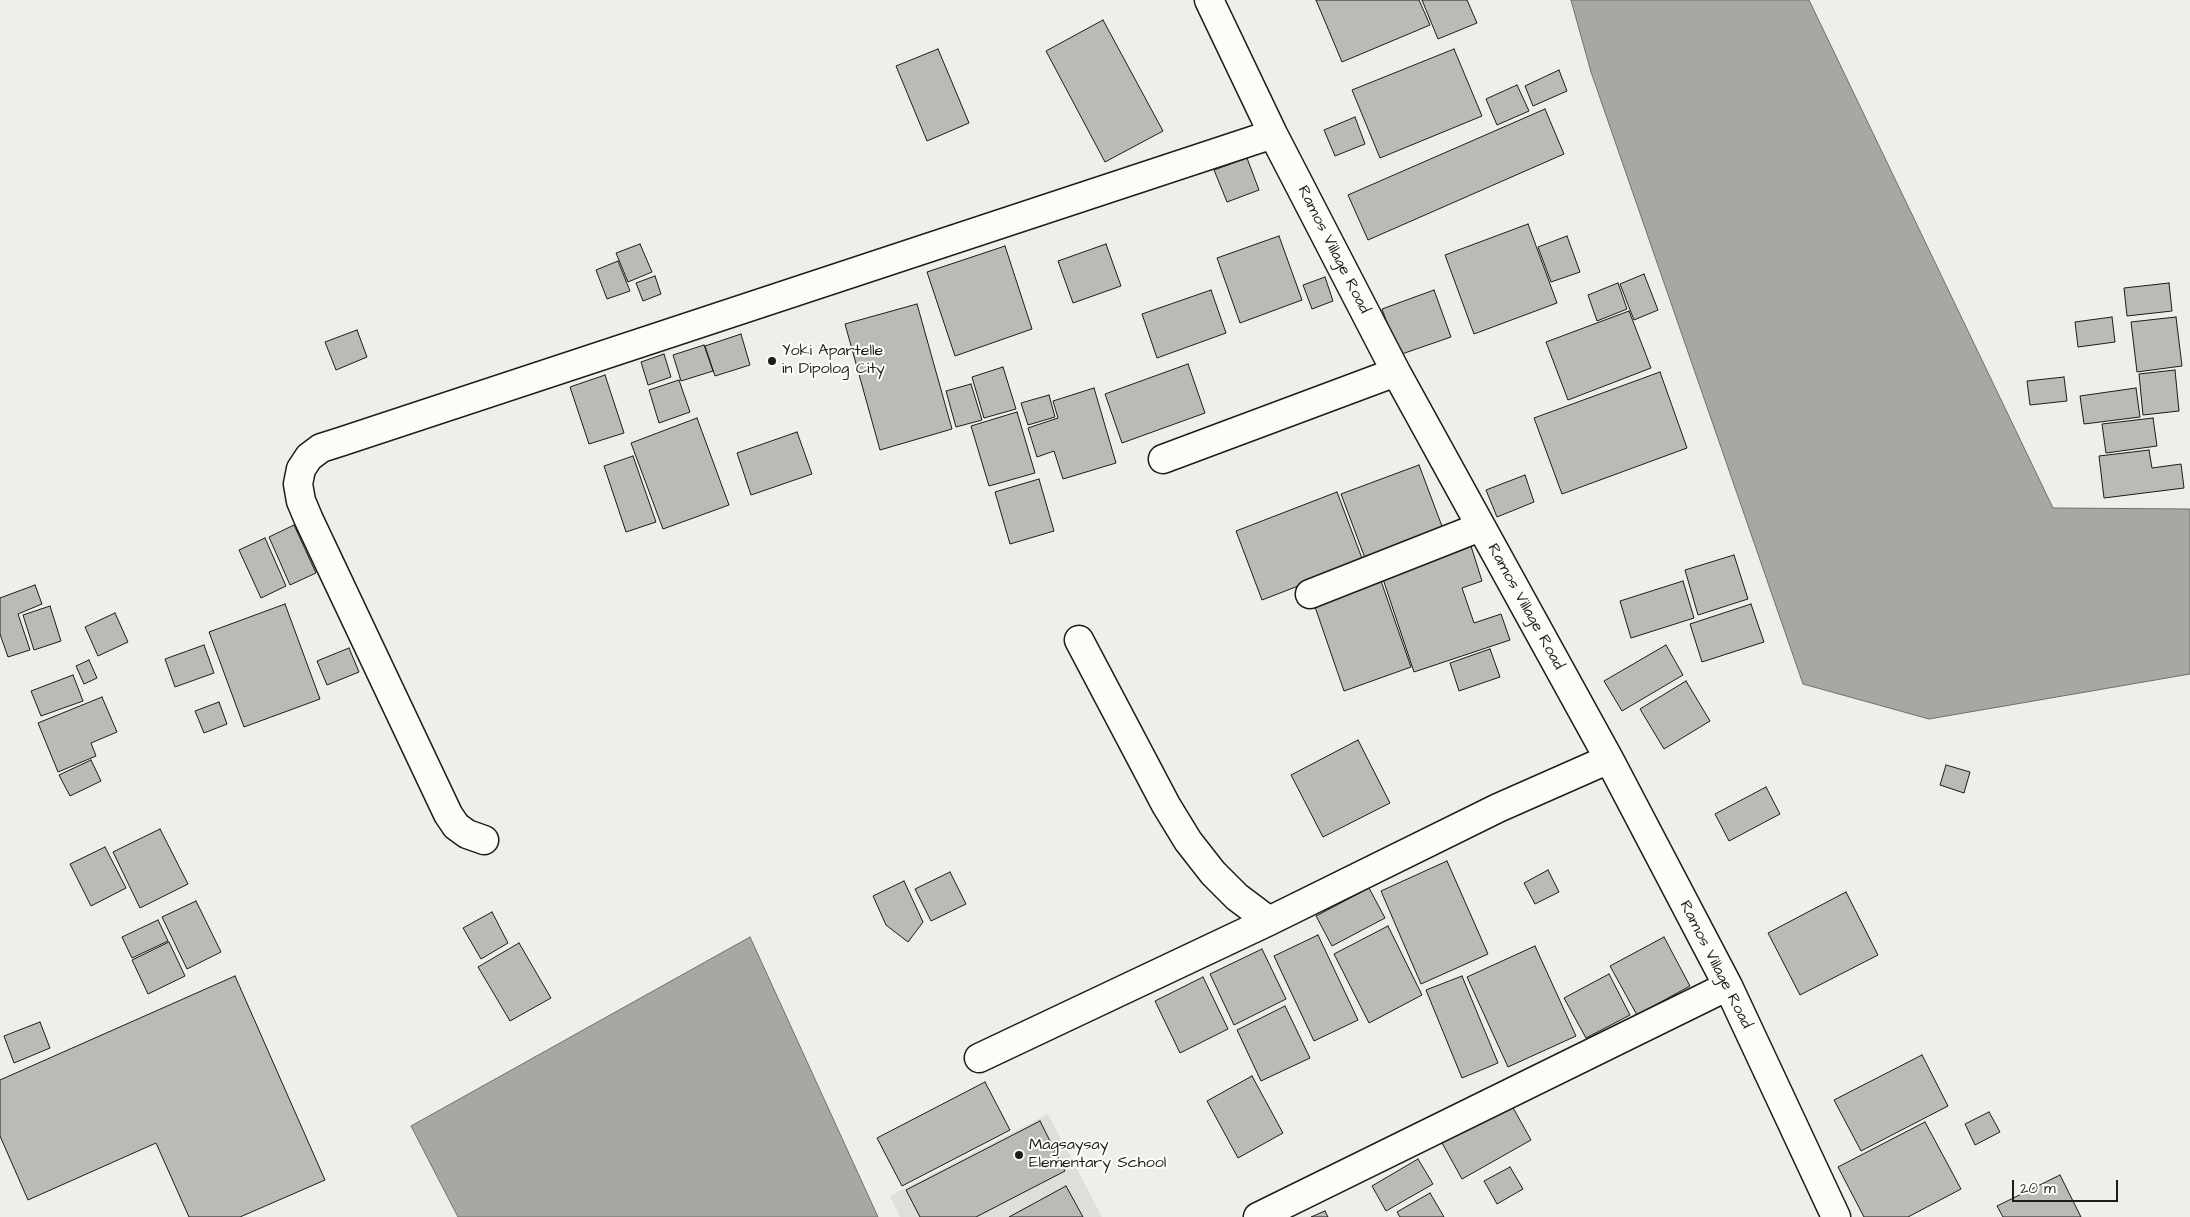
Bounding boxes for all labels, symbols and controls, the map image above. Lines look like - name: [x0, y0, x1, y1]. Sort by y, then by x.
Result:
- street label: Ramos Village Road: [1292, 183, 1374, 317]
- place label: Yoki Apartelle in Dipolog City: [782, 342, 885, 380]
- marker: Yoki Apartelle in Dipolog City: [766, 355, 778, 367]
- street label: Ramos Village Road: [1482, 541, 1568, 673]
- street label: Ramos Village Road: [1674, 898, 1756, 1032]
- place label: Magsaysay Elementary School: [1029, 1136, 1166, 1174]
- marker: Magsaysay Elementary School: [1013, 1149, 1025, 1161]
- scale bar: [2015, 1170, 2121, 1202]
- text: 20 m: [2020, 1178, 2056, 1199]

